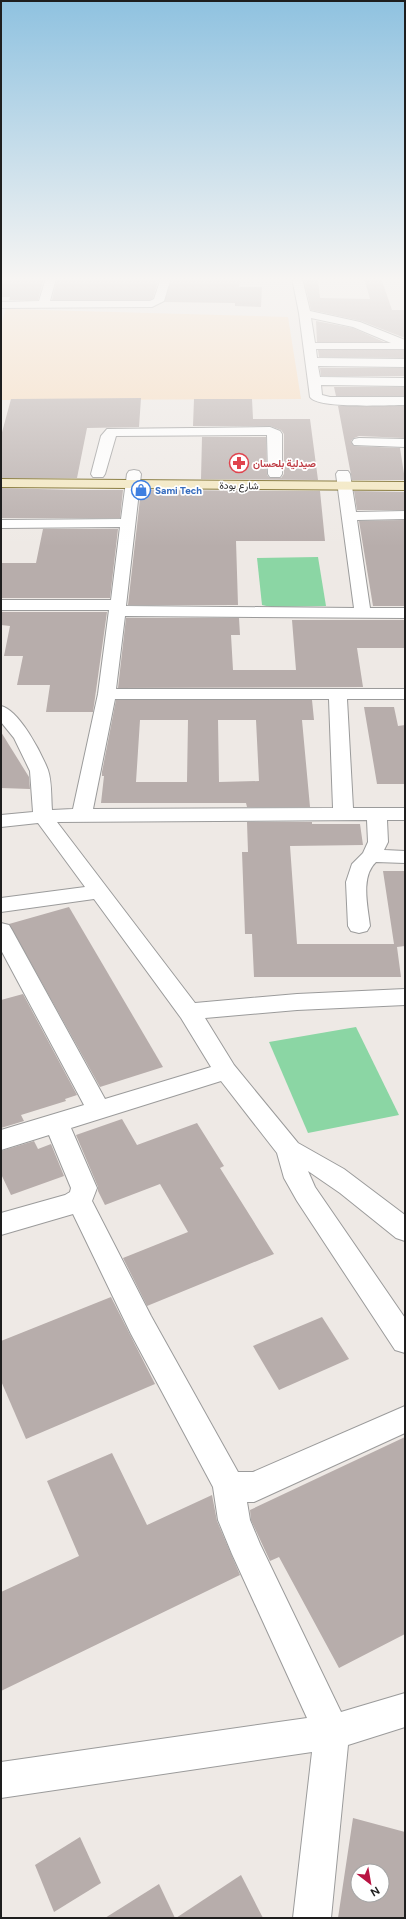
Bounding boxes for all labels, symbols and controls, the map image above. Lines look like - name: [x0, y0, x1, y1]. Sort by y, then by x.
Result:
- pharmacy icon: صيدلية بلحسان: [228, 452, 250, 474]
- place label: صيدلية بلحسان: [253, 457, 317, 470]
- shop icon: Sami Tech: [130, 479, 152, 501]
- street label: شارع بودة: [219, 479, 259, 492]
- place label: Sami Tech: [155, 484, 202, 497]
- north arrow: [350, 1863, 390, 1903]
- text: N: [368, 1883, 382, 1899]

